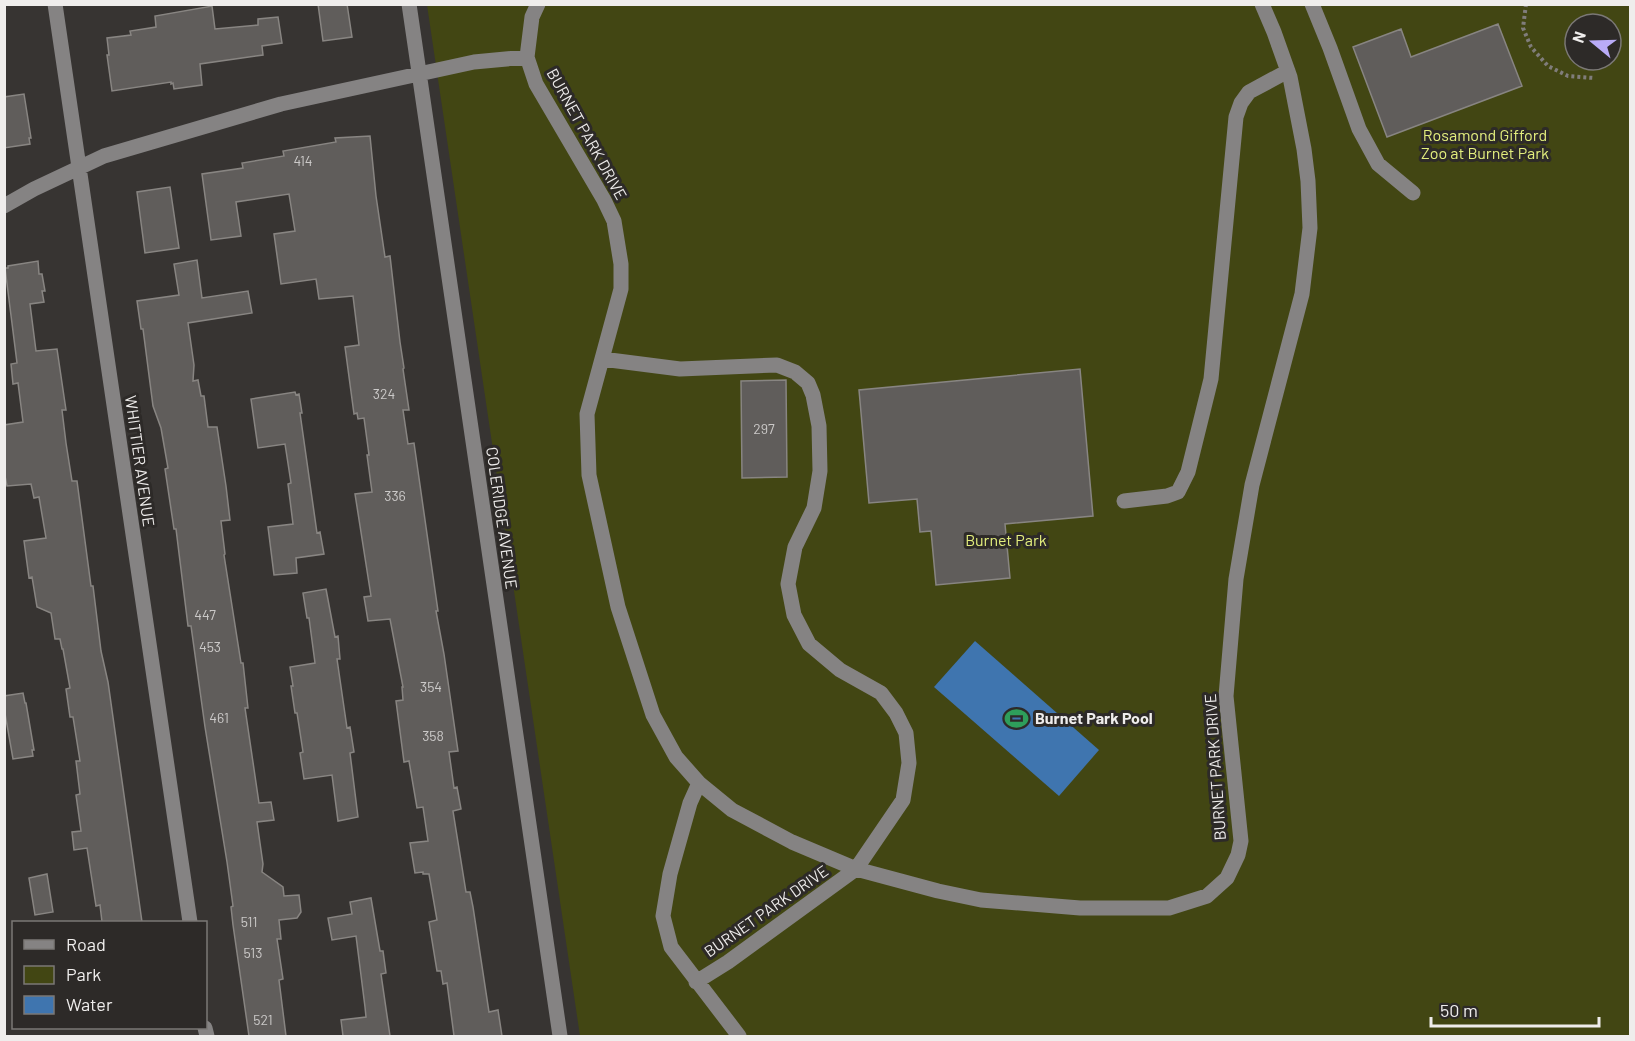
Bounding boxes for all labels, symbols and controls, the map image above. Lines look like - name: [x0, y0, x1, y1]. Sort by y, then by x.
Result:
- north arrow: [1563, 12, 1623, 72]
- text: N: [1568, 29, 1589, 45]
- street label: BURNET PARK DRIVE: [543, 65, 631, 203]
- park label: Rosamond Gifford Zoo at Burnet Park: [1421, 125, 1549, 162]
- house number: 414: [293, 152, 313, 169]
- house number: 324: [373, 385, 395, 402]
- street label: WHITTIER AVENUE: [122, 394, 159, 528]
- house number: 297: [753, 420, 775, 437]
- street label: COLERIDGE AVENUE: [483, 446, 522, 590]
- house number: 336: [384, 487, 406, 504]
- park label: Burnet Park: [965, 530, 1047, 549]
- house number: 447: [194, 606, 216, 623]
- house number: 453: [199, 638, 221, 655]
- house number: 354: [420, 678, 442, 695]
- street label: BURNET PARK DRIVE: [1200, 693, 1229, 841]
- sports icon: Burnet Park Pool: [1004, 705, 1030, 731]
- place label: Burnet Park Pool: [1035, 708, 1153, 727]
- house number: 461: [209, 709, 229, 726]
- house number: 358: [422, 727, 444, 744]
- street label: BURNET PARK DRIVE: [700, 861, 831, 961]
- house number: 511: [241, 913, 257, 930]
- legend: [12, 921, 207, 1029]
- text: Road: [66, 933, 106, 955]
- house number: 513: [244, 944, 262, 961]
- text: Park: [66, 963, 101, 985]
- scale bar: [1431, 990, 1599, 1028]
- text: Water: [66, 993, 113, 1015]
- text: 50 m: [1440, 999, 1478, 1021]
- house number: 521: [253, 1011, 273, 1028]

